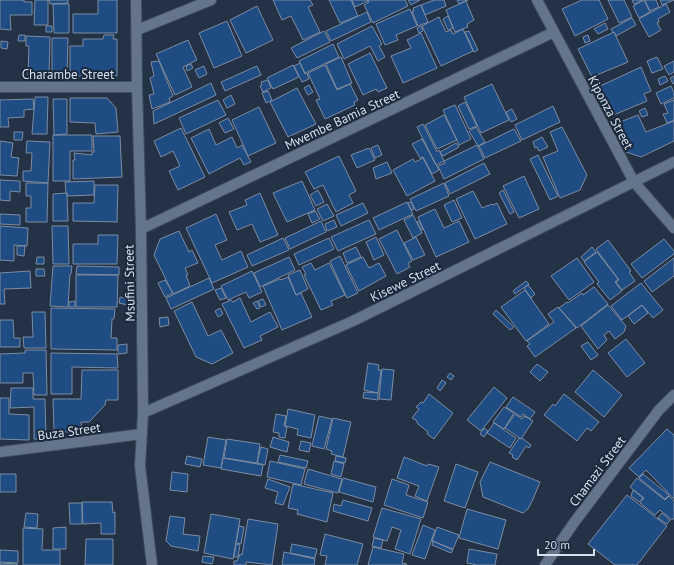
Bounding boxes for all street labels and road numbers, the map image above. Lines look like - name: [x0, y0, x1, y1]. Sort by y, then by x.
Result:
- street label: Charambe Street: [22, 66, 115, 83]
- street label: Kiponza Street: [584, 72, 637, 153]
- street label: Mwembe Bamia Street: [282, 85, 403, 154]
- street label: Msufini Street: [120, 244, 139, 322]
- street label: Kisewe Street: [367, 257, 444, 306]
- street label: Buza Street: [36, 419, 102, 444]
- street label: Chamazi Street: [565, 432, 630, 510]

